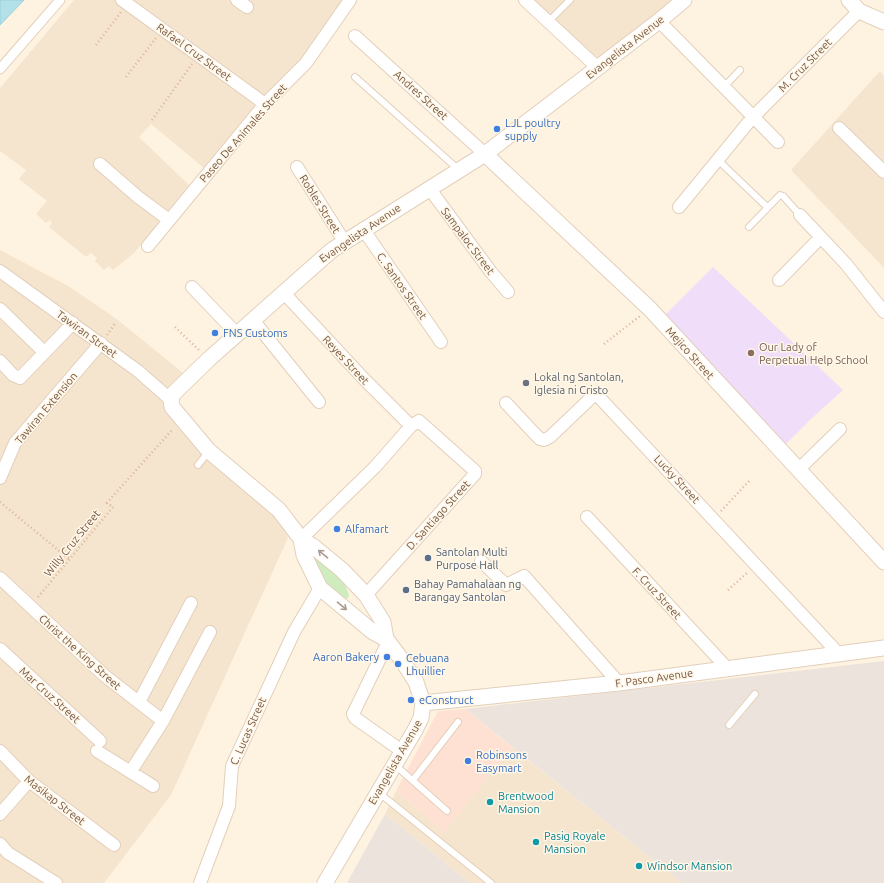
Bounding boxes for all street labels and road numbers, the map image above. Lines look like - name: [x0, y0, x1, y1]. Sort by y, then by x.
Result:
- street label: Evangelista Avenue: [584, 13, 666, 81]
- street label: Rafael Cruz Street: [154, 21, 234, 83]
- street label: M. Cruz Street: [776, 35, 835, 94]
- street label: Andres Street: [392, 68, 451, 123]
- street label: Paseo De Animales Street: [197, 81, 289, 185]
- street label: Robles Street: [297, 173, 343, 236]
- street label: Evangelista Avenue: [317, 201, 403, 265]
- street label: Sampaloc Street: [439, 205, 497, 277]
- street label: C. Santos Street: [375, 250, 430, 322]
- street label: Tawiran Street: [54, 308, 120, 360]
- street label: Mejico Street: [664, 325, 717, 382]
- street label: Reyes Street: [320, 333, 372, 387]
- street label: Tawiran Extension: [13, 370, 79, 446]
- street label: Lucky Street: [652, 453, 703, 506]
- street label: D. Santiago Street: [404, 477, 473, 552]
- street label: Willy Cruz Street: [41, 507, 103, 579]
- street label: F. Cruz Street: [630, 565, 684, 622]
- street label: Christ the King Street: [37, 612, 124, 692]
- street label: Mar Cruz Street: [17, 665, 83, 726]
- street label: F. Pasco Avenue: [614, 667, 694, 689]
- street label: C. Lucas Street: [228, 695, 269, 767]
- street label: Evangelista Avenue: [366, 718, 424, 806]
- street label: Masikap Street: [22, 773, 88, 828]

